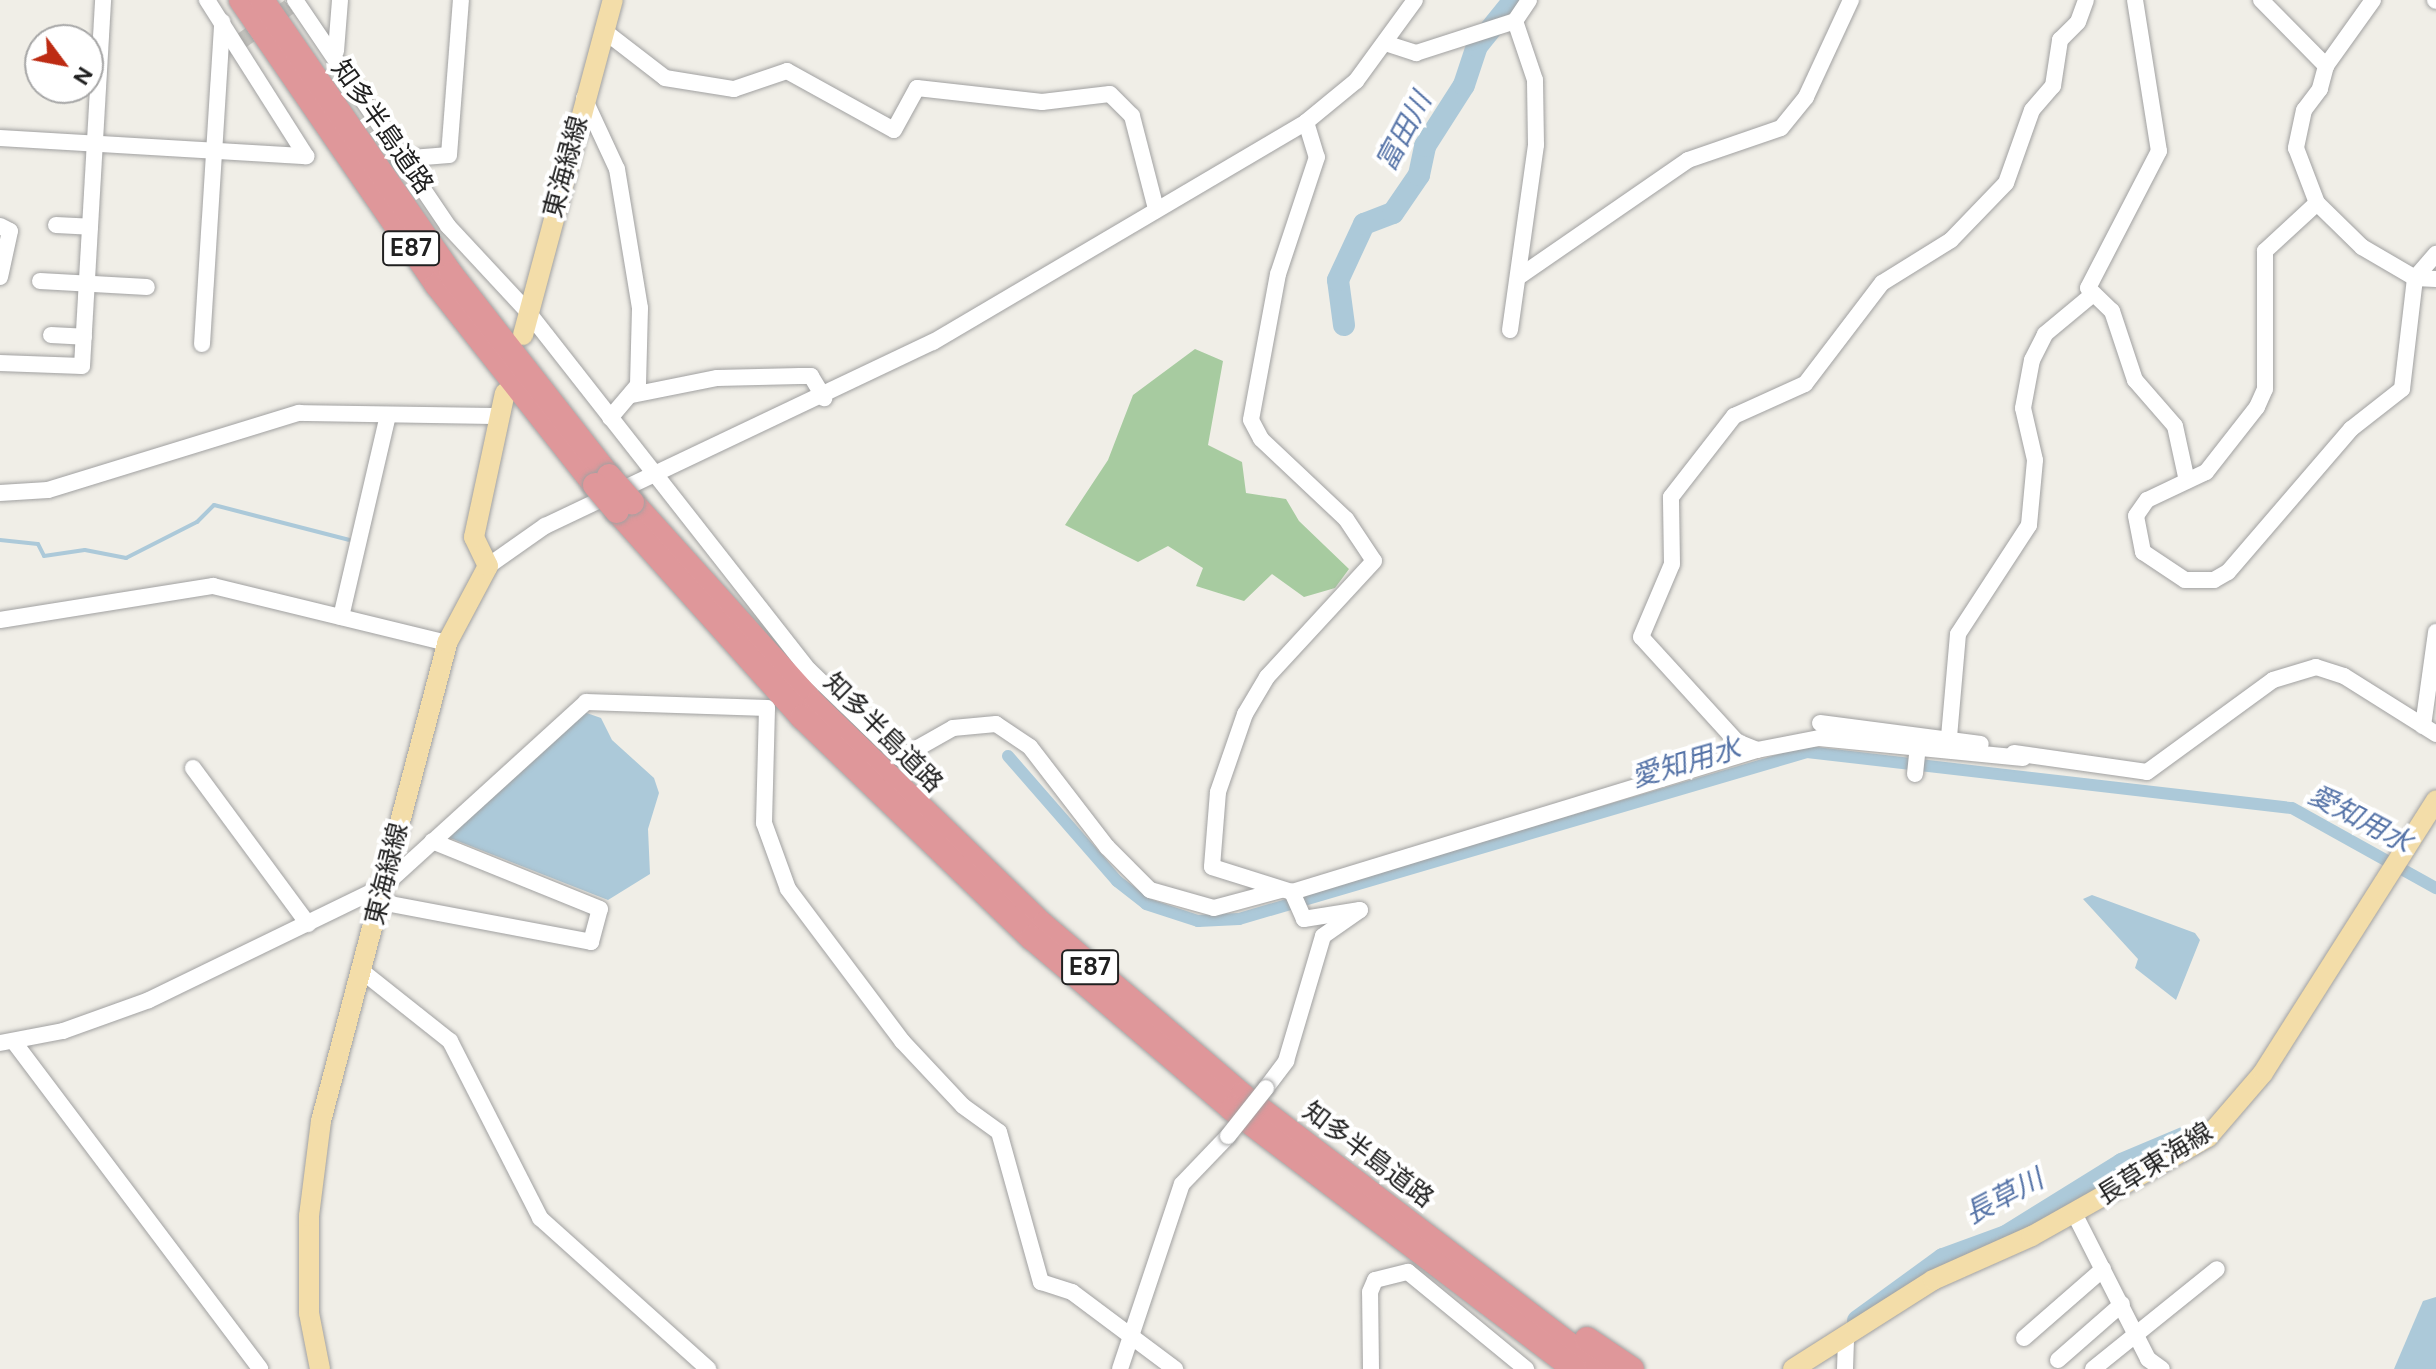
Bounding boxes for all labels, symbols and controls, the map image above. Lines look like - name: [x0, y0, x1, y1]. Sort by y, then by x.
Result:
- north arrow: [24, 24, 104, 104]
- street label: 知多半島道路: [324, 54, 440, 200]
- text: N: [67, 61, 100, 90]
- water label: 富田川: [1369, 87, 1439, 177]
- street label: 東海緑線: [537, 113, 595, 221]
- road number: E87: [381, 228, 441, 268]
- street label: 知多半島道路: [817, 667, 949, 799]
- water label: 愛知用水: [1628, 731, 1744, 795]
- water label: 愛知用水: [2303, 778, 2417, 860]
- street label: 東海緑線: [359, 820, 415, 928]
- road number: E87: [1060, 947, 1120, 987]
- street label: 知多半島道路: [1296, 1096, 1440, 1214]
- street label: 長草東海線: [2092, 1116, 2218, 1212]
- water label: 長草川: [1959, 1162, 2049, 1232]

